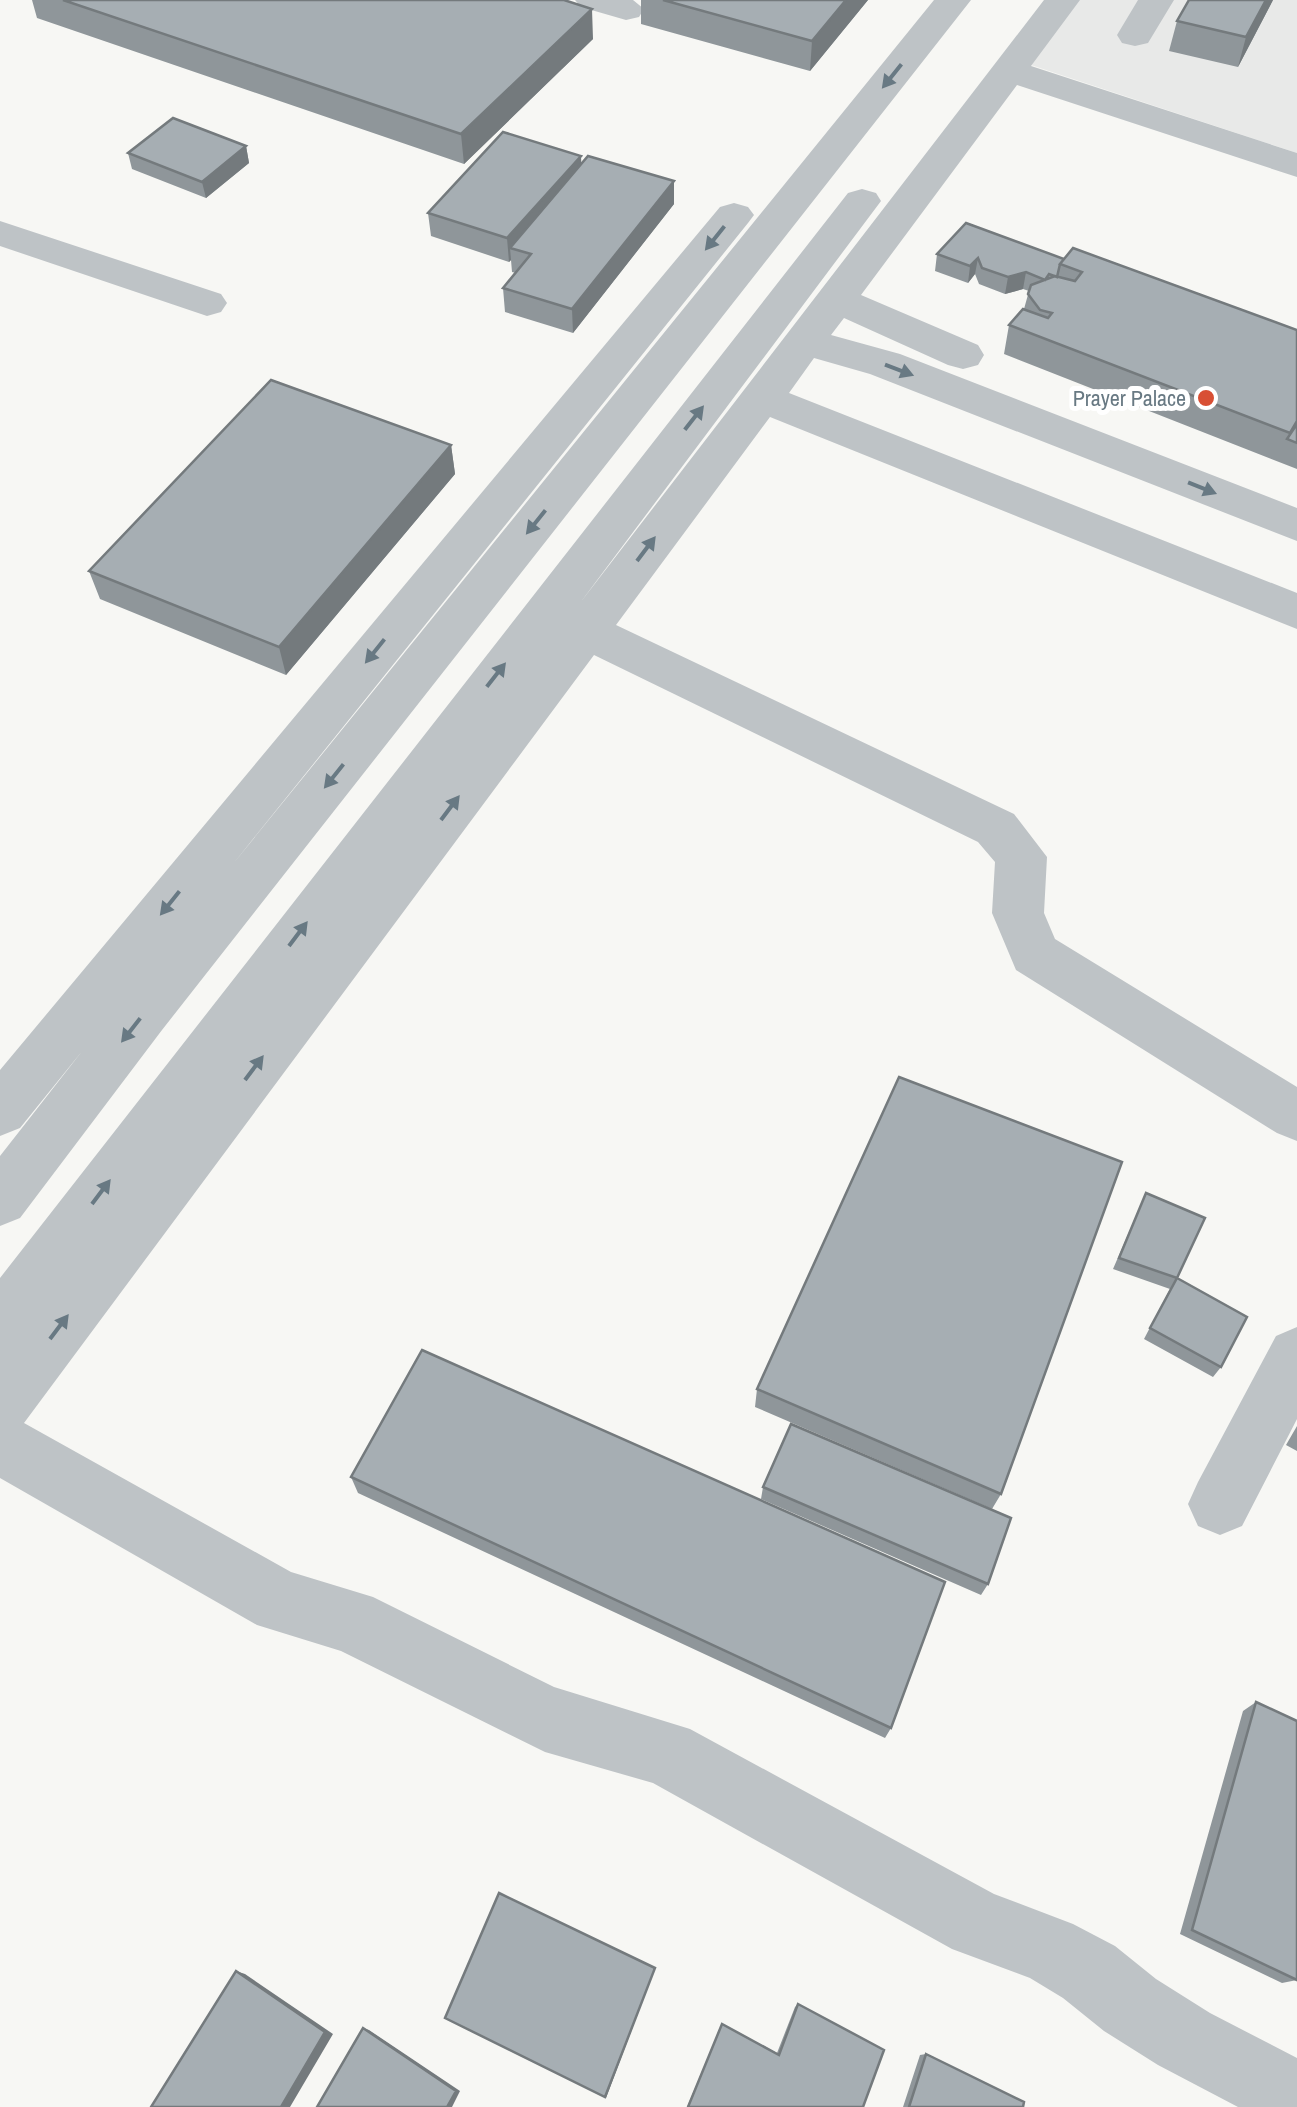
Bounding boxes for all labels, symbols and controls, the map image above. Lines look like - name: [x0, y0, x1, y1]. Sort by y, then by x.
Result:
- one-way arrow: [882, 64, 903, 89]
- one-way arrow: [705, 225, 726, 250]
- one-way arrow: [885, 363, 915, 378]
- place label: Prayer Palace: [1073, 383, 1186, 413]
- marker: Prayer Palace: [1195, 387, 1217, 409]
- one-way arrow: [684, 405, 704, 431]
- one-way arrow: [1188, 480, 1218, 496]
- one-way arrow: [527, 509, 547, 535]
- one-way arrow: [636, 536, 656, 562]
- one-way arrow: [365, 638, 386, 663]
- one-way arrow: [485, 662, 505, 688]
- one-way arrow: [324, 763, 345, 789]
- one-way arrow: [439, 795, 459, 821]
- one-way arrow: [160, 890, 181, 915]
- one-way arrow: [288, 921, 309, 947]
- one-way arrow: [122, 1017, 142, 1043]
- one-way arrow: [244, 1055, 264, 1081]
- one-way arrow: [91, 1179, 111, 1205]
- one-way arrow: [48, 1314, 68, 1340]

